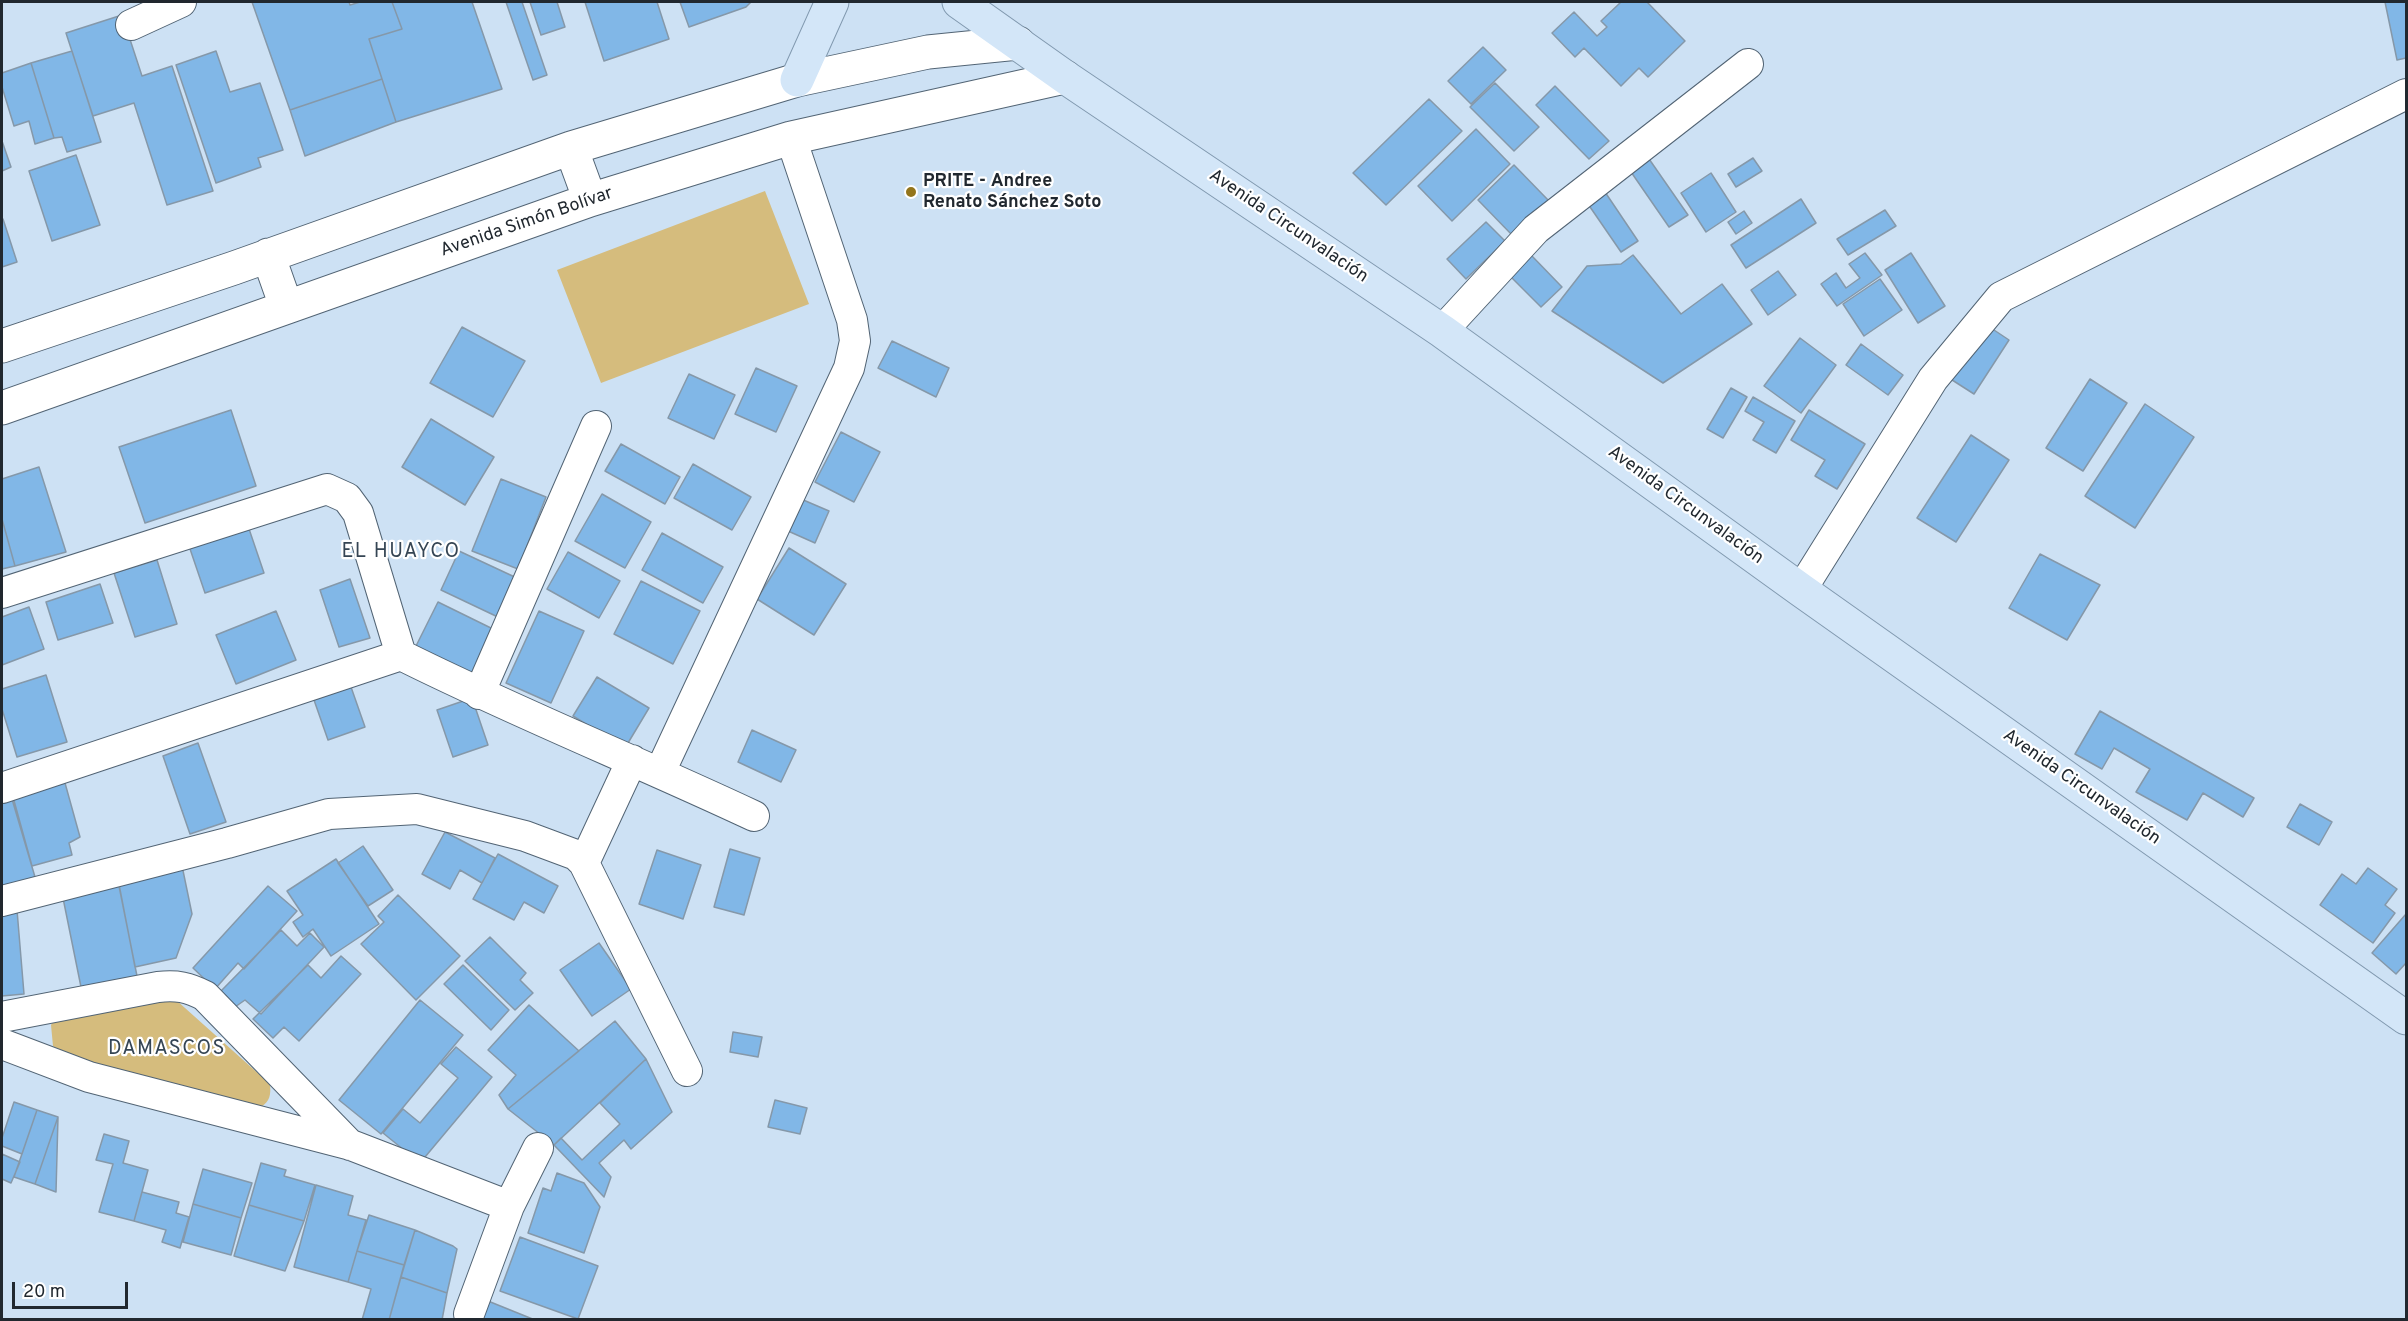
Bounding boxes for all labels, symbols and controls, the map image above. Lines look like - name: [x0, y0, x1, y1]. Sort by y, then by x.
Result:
- street label: Avenida Circunvalación: [1204, 166, 1372, 288]
- place label: PRITE - Andree Renato Sánchez Soto: [923, 171, 1101, 213]
- street label: Avenida Simón Bolívar: [438, 183, 616, 263]
- marker: PRITE - Andree Renato Sánchez Soto: [904, 185, 918, 199]
- street label: Avenida Circunvalación: [1603, 442, 1767, 570]
- district label: EL HUAYCO: [342, 541, 460, 565]
- street label: Avenida Circunvalación: [1998, 725, 2164, 851]
- district label: DAMASCOS: [108, 1038, 226, 1062]
- scale bar: [15, 1270, 130, 1308]
- text: 20 m: [23, 1281, 65, 1304]

